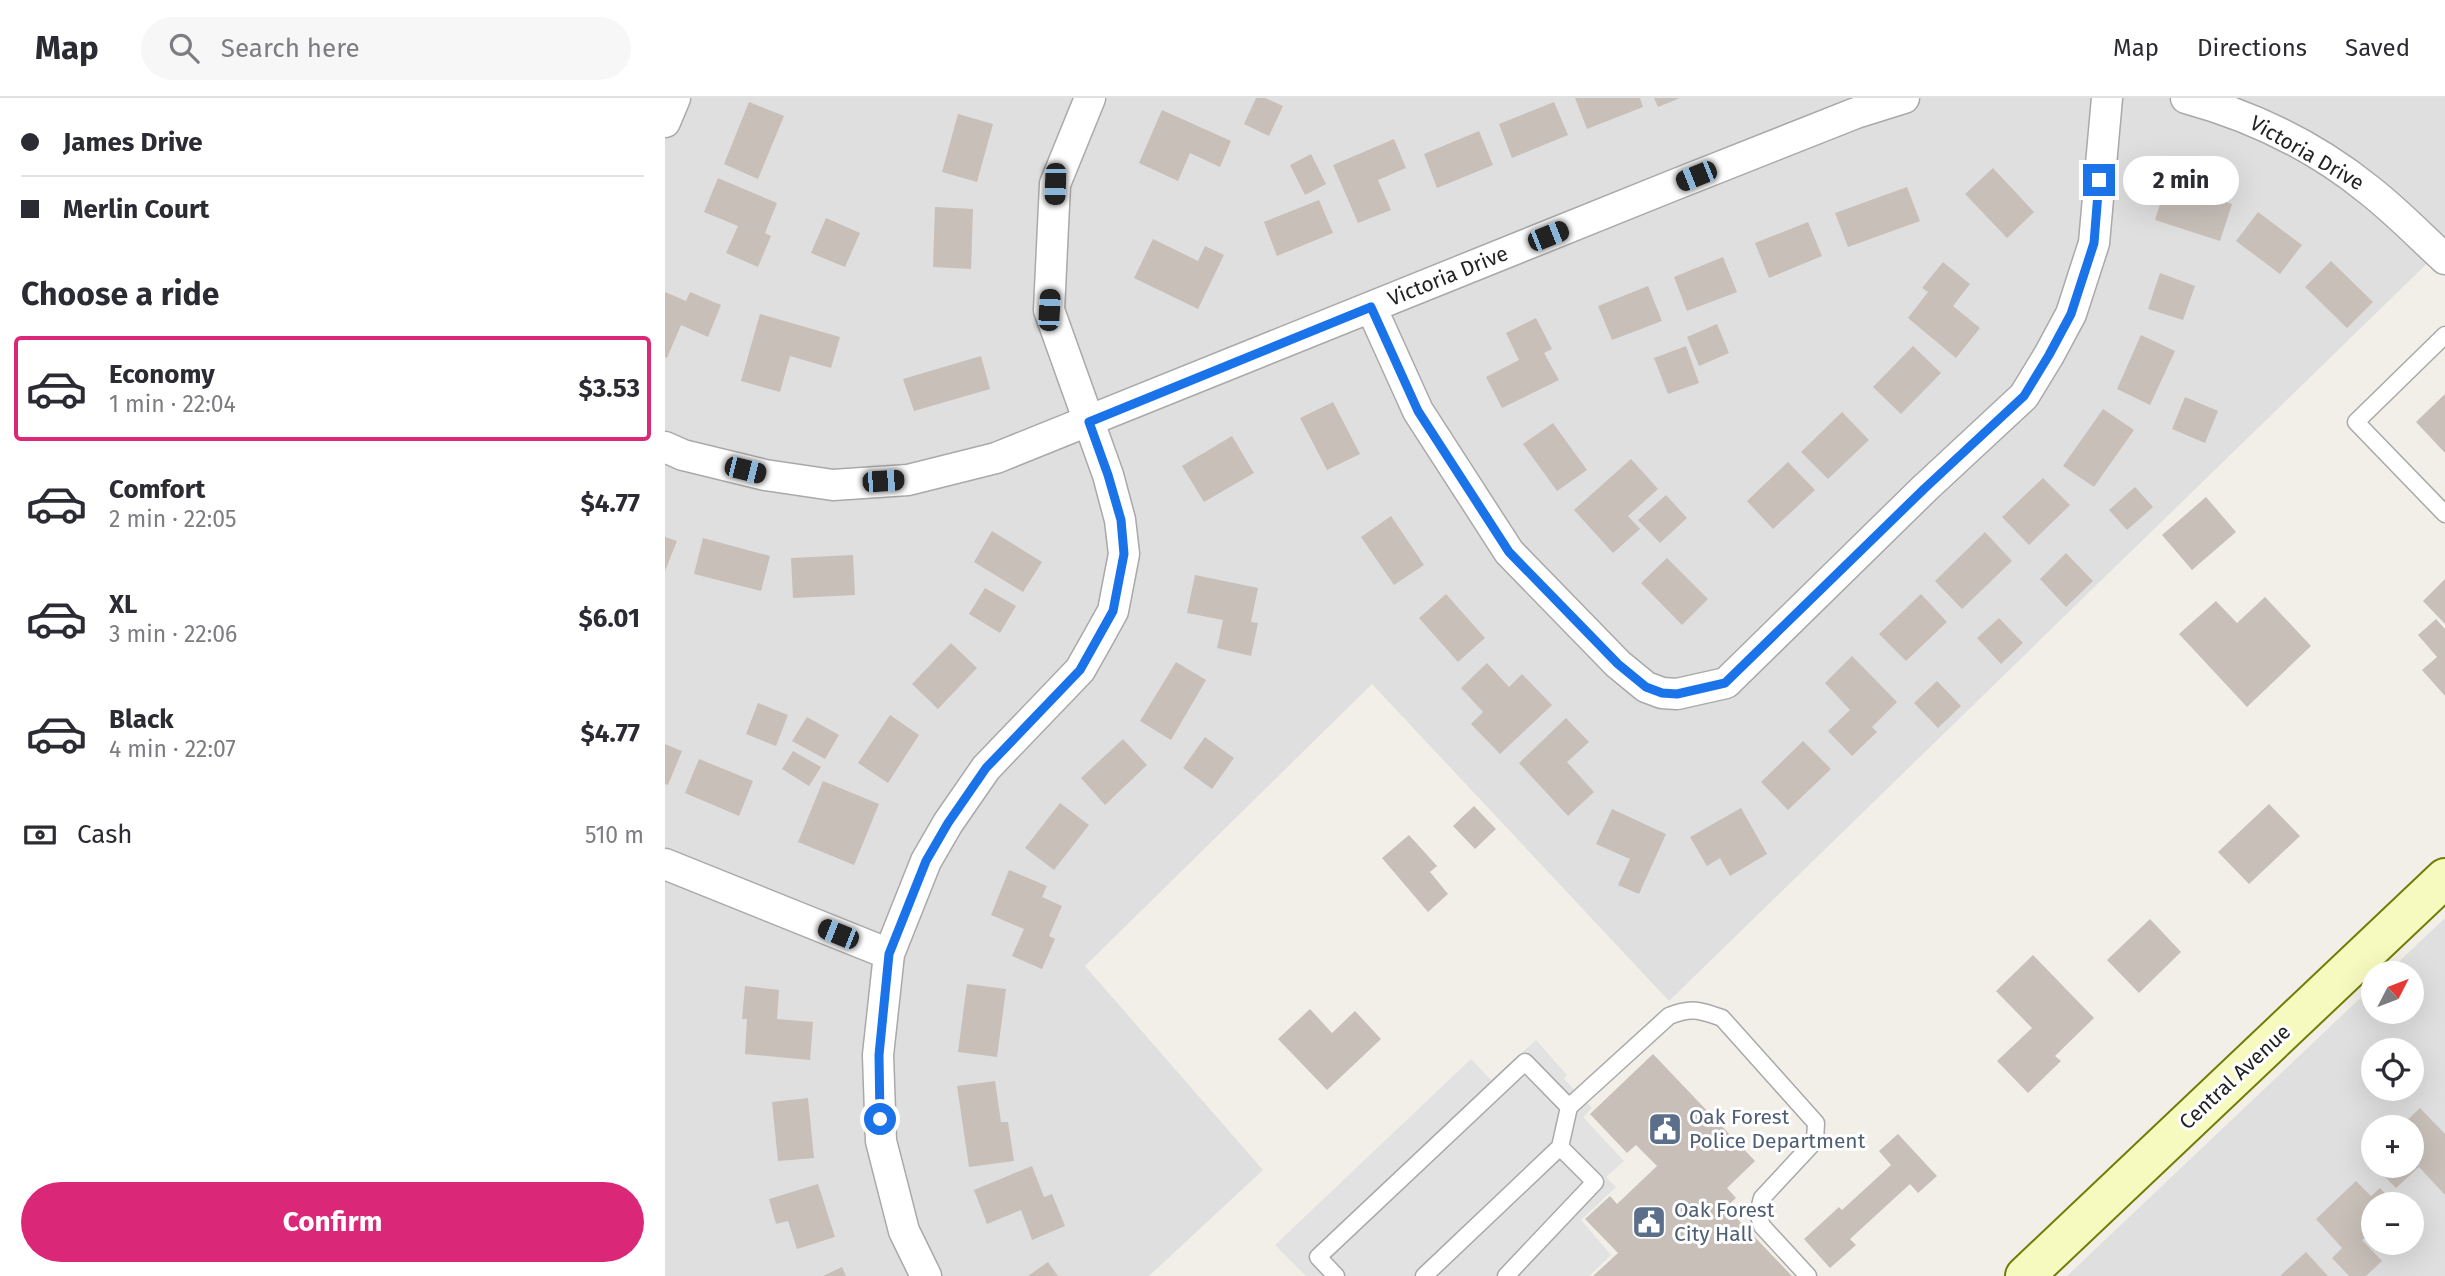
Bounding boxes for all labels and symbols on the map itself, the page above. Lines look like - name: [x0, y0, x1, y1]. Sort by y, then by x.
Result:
- street label: Victoria Drive: [2245, 110, 2369, 196]
- callout: 2 min: [2123, 155, 2239, 204]
- car: [1673, 158, 1720, 194]
- car: [1044, 163, 1067, 205]
- route end: [2083, 164, 2115, 196]
- car: [1525, 218, 1572, 254]
- street label: Victoria Drive: [1384, 240, 1512, 312]
- car: [1038, 288, 1061, 332]
- car: [723, 455, 768, 485]
- car: [862, 469, 905, 493]
- car: [815, 916, 862, 952]
- north arrow: [2361, 961, 2424, 1024]
- street label: Central Avenue: [2174, 1019, 2296, 1135]
- route start: [864, 1103, 896, 1135]
- place label: Oak Forest Police Department: [1689, 1104, 1866, 1154]
- public building icon: Oak Forest Police Department: [1646, 1110, 1684, 1148]
- place label: Oak Forest City Hall: [1674, 1197, 1775, 1247]
- public building icon: Oak Forest City Hall: [1630, 1203, 1668, 1241]

